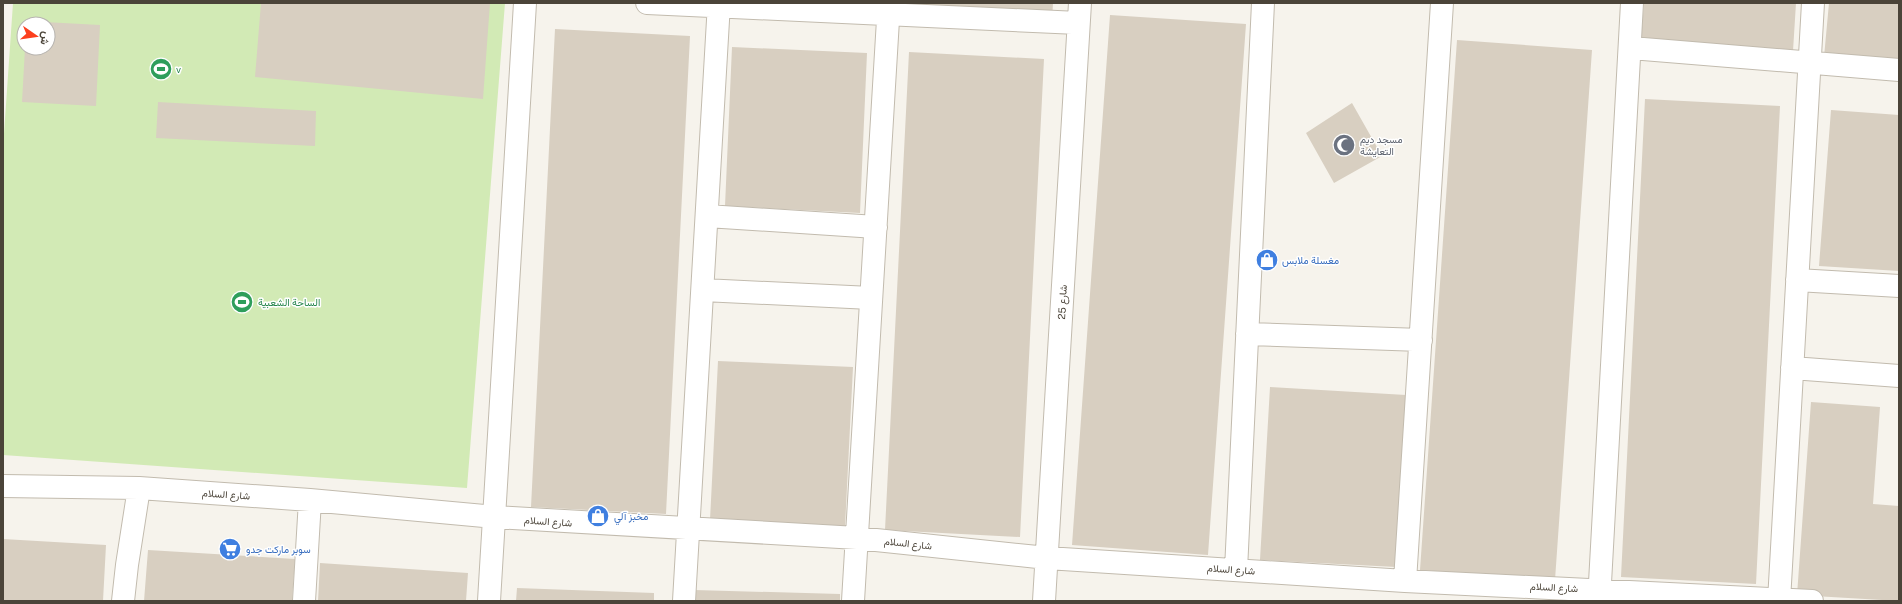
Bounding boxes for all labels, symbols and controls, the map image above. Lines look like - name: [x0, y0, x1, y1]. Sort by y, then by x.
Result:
- north arrow: [16, 16, 56, 56]
- text: ش: [37, 30, 53, 46]
- sports icon: v: [148, 56, 174, 82]
- place label: v: [176, 63, 181, 75]
- mosque icon: مسجد ديم التعايشة: [1331, 132, 1357, 158]
- place label: مسجد ديم التعايشة: [1360, 133, 1403, 158]
- shop icon: مغسلة ملابس: [1254, 247, 1280, 273]
- place label: مغسلة ملابس: [1282, 254, 1339, 267]
- street label: شارع 25: [1055, 284, 1070, 320]
- sports icon: الساحة الشعبية: [229, 289, 255, 315]
- place label: الساحة الشعبية: [258, 296, 320, 309]
- street label: شارع السلام: [201, 486, 251, 503]
- shop icon: مخبز آلي: [585, 503, 611, 529]
- place label: مخبز آلي: [614, 510, 648, 525]
- street label: شارع السلام: [523, 513, 573, 530]
- street label: شارع السلام: [883, 535, 933, 552]
- supermarket icon: سوبر ماركت جدو: [217, 536, 243, 562]
- place label: سوبر ماركت جدو: [246, 543, 311, 556]
- street label: شارع السلام: [1206, 561, 1256, 578]
- street label: شارع السلام: [1530, 580, 1578, 595]

